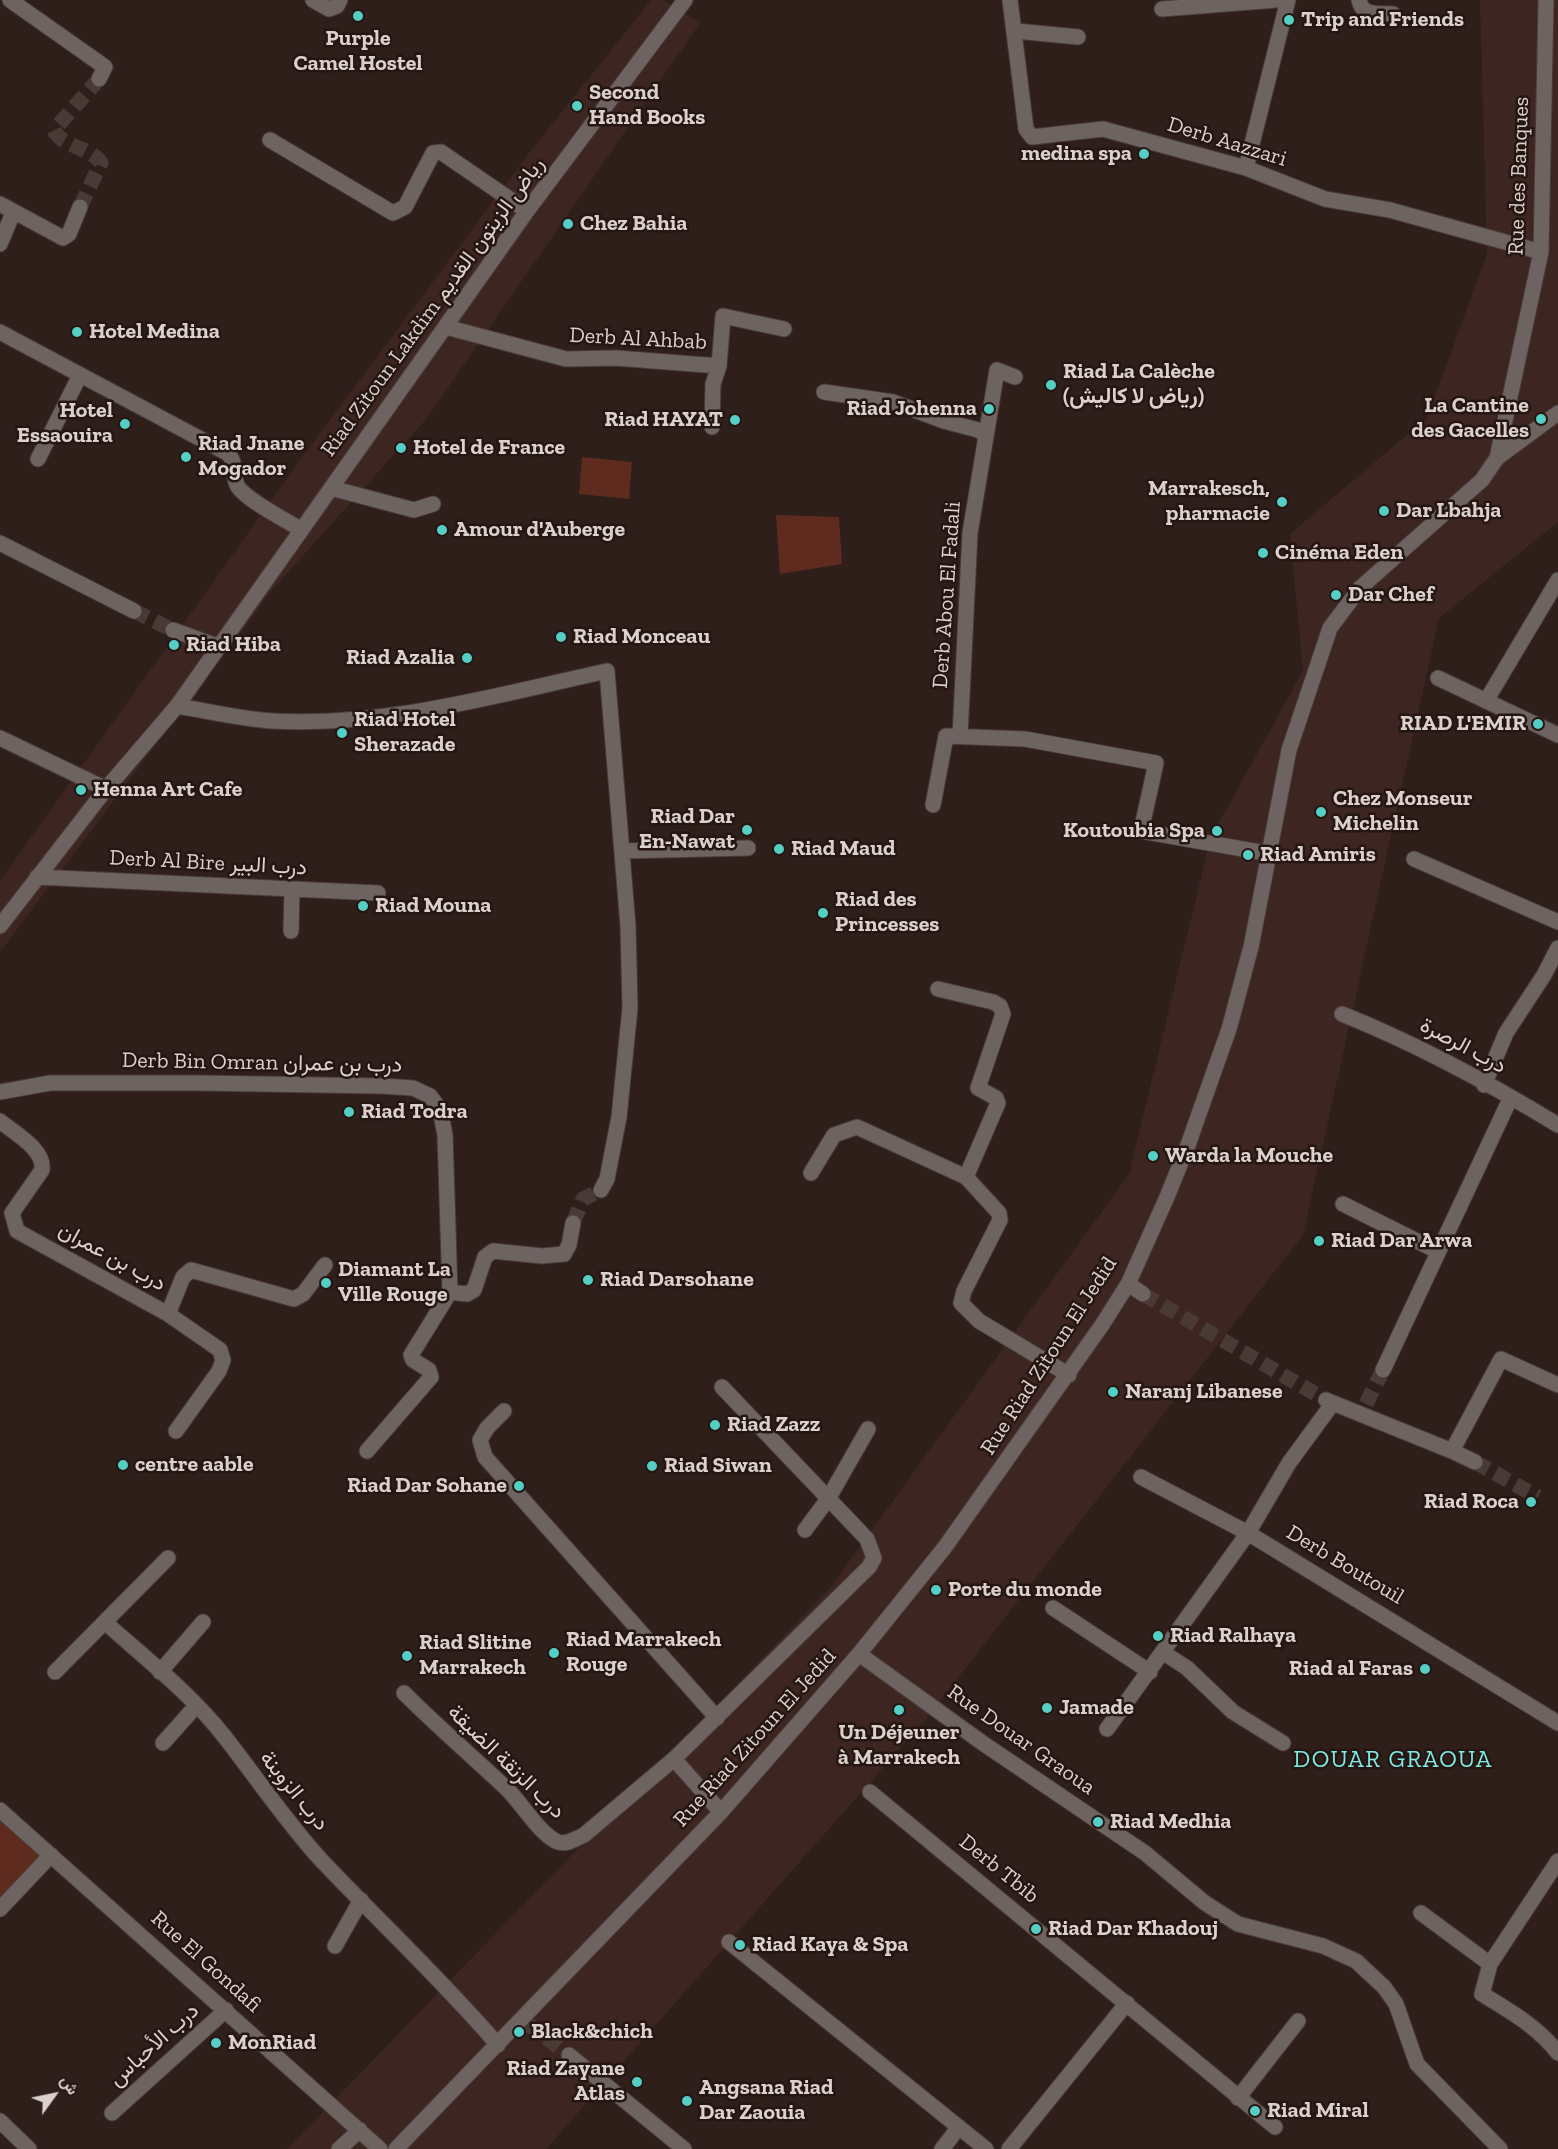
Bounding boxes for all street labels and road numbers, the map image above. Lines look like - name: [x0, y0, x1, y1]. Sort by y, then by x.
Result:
- street label: Rue des Banques: [1503, 96, 1535, 256]
- street label: Derb Aazzari: [1164, 111, 1290, 173]
- street label: Riad Zitoun Lakdim رياض الزيتون القديم: [316, 152, 550, 462]
- street label: Derb Al Ahbab: [569, 322, 707, 356]
- street label: Derb Abou El Fadali: [927, 501, 967, 689]
- street label: Derb Al Bire درب البير: [109, 845, 307, 881]
- street label: درب الرصرة: [1415, 1012, 1511, 1080]
- street label: Derb Bin Omran درب بن عمران: [122, 1047, 402, 1079]
- street label: درب بن عمران: [54, 1217, 170, 1297]
- street label: Rue Riad Zitoun El Jedid: [975, 1252, 1123, 1460]
- street label: Derb Boutouil: [1281, 1520, 1409, 1610]
- street label: Rue Riad Zitoun El Jedid: [668, 1643, 842, 1833]
- street label: Rue Douar Graoua: [942, 1679, 1100, 1801]
- street label: درب الزنقة الضيقة: [442, 1699, 570, 1825]
- street label: درب الزوبنة: [254, 1746, 334, 1836]
- street label: Derb Tbib: [954, 1829, 1044, 1909]
- street label: Rue El Gondafi: [145, 1906, 267, 2018]
- street label: درب الأحباس: [103, 1998, 205, 2092]

